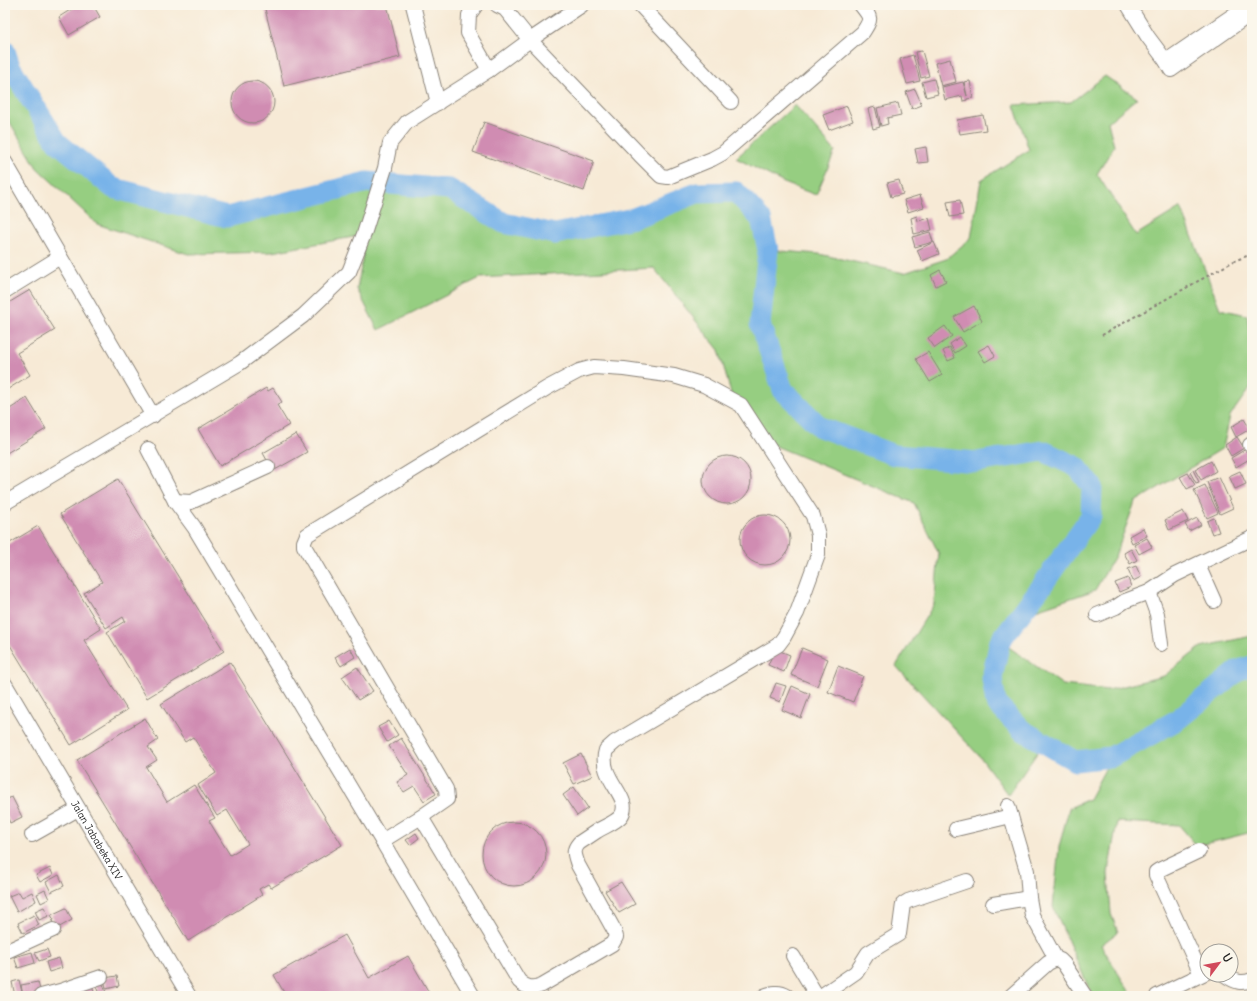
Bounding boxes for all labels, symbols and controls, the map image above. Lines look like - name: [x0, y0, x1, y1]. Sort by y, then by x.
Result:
- street label: Jalan Jababeka XIV: [69, 798, 125, 882]
- north arrow: [1199, 943, 1239, 983]
- text: U: [1220, 951, 1235, 965]

